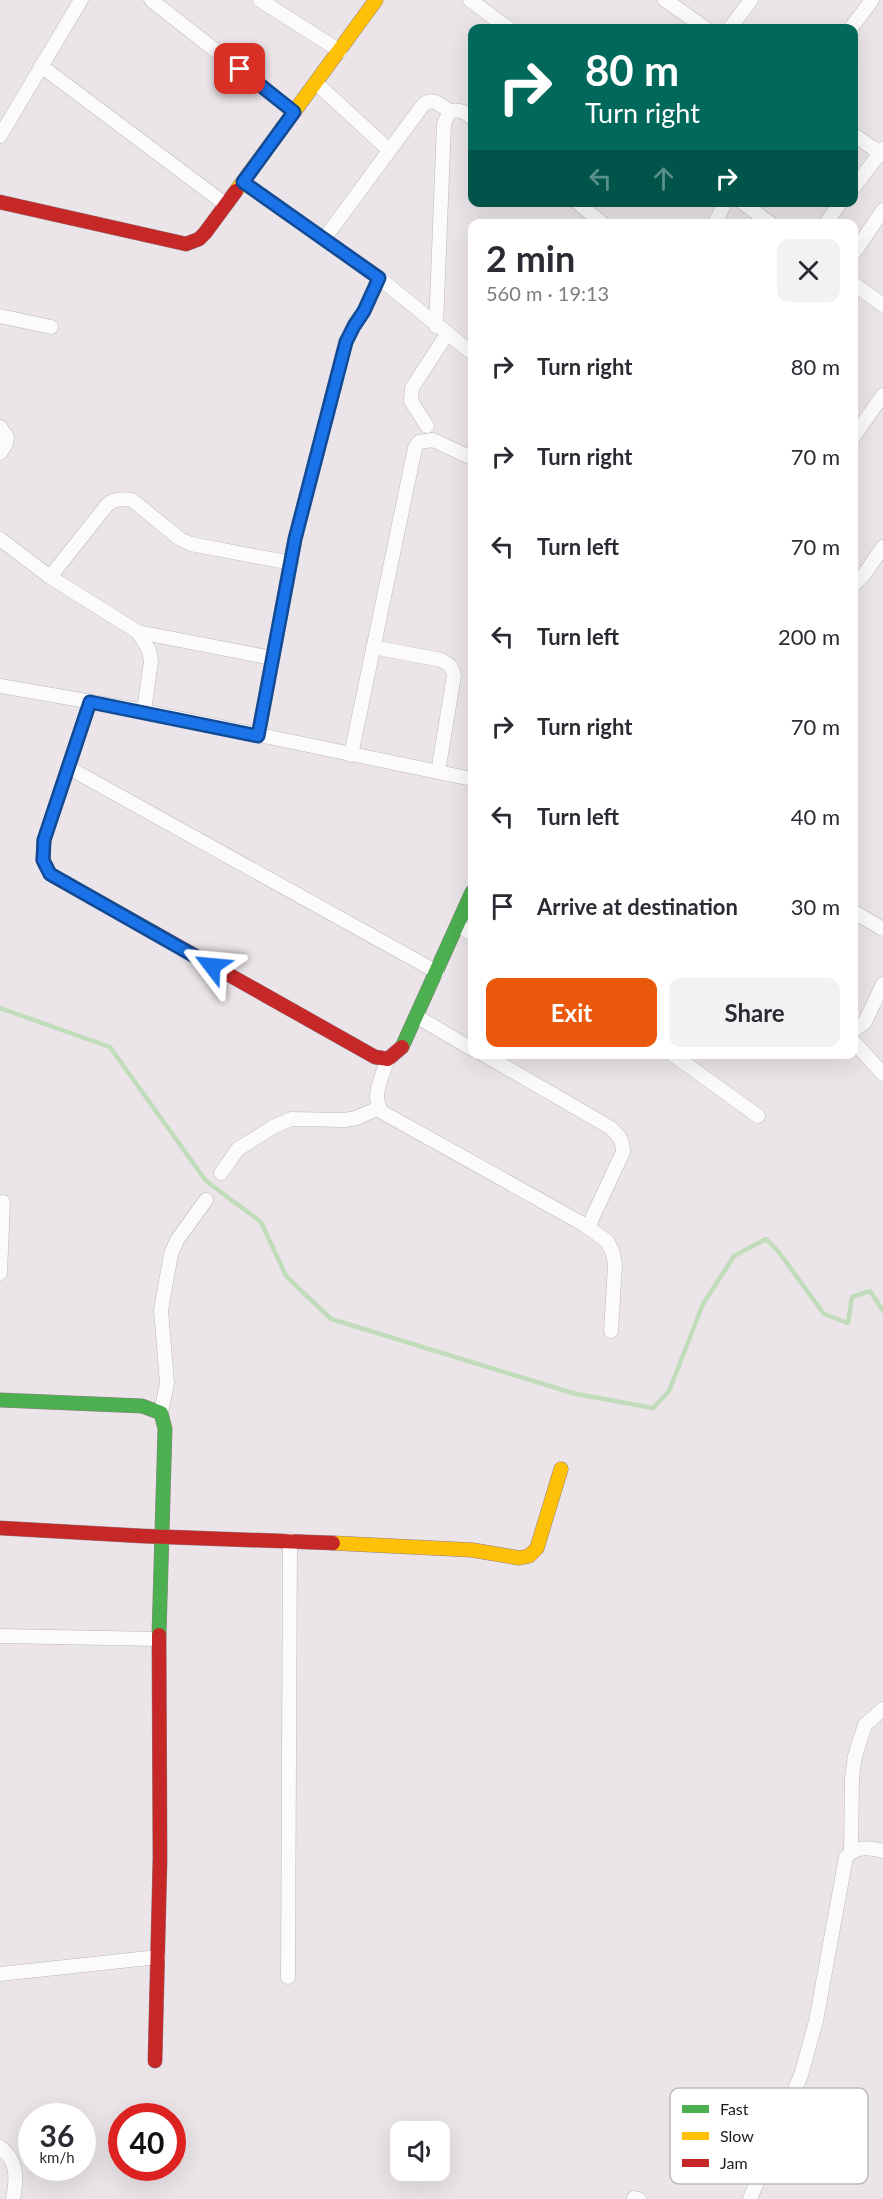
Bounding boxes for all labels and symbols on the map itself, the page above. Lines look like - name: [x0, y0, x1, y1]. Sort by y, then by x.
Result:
- pin: [214, 43, 265, 94]
- position arrow: [180, 934, 244, 998]
- legend: [670, 2088, 868, 2184]
- text: Fast: [720, 2099, 749, 2118]
- speed limit sign: 40: [108, 2103, 186, 2181]
- text: Slow: [720, 2126, 754, 2145]
- text: Jam: [720, 2153, 748, 2172]

